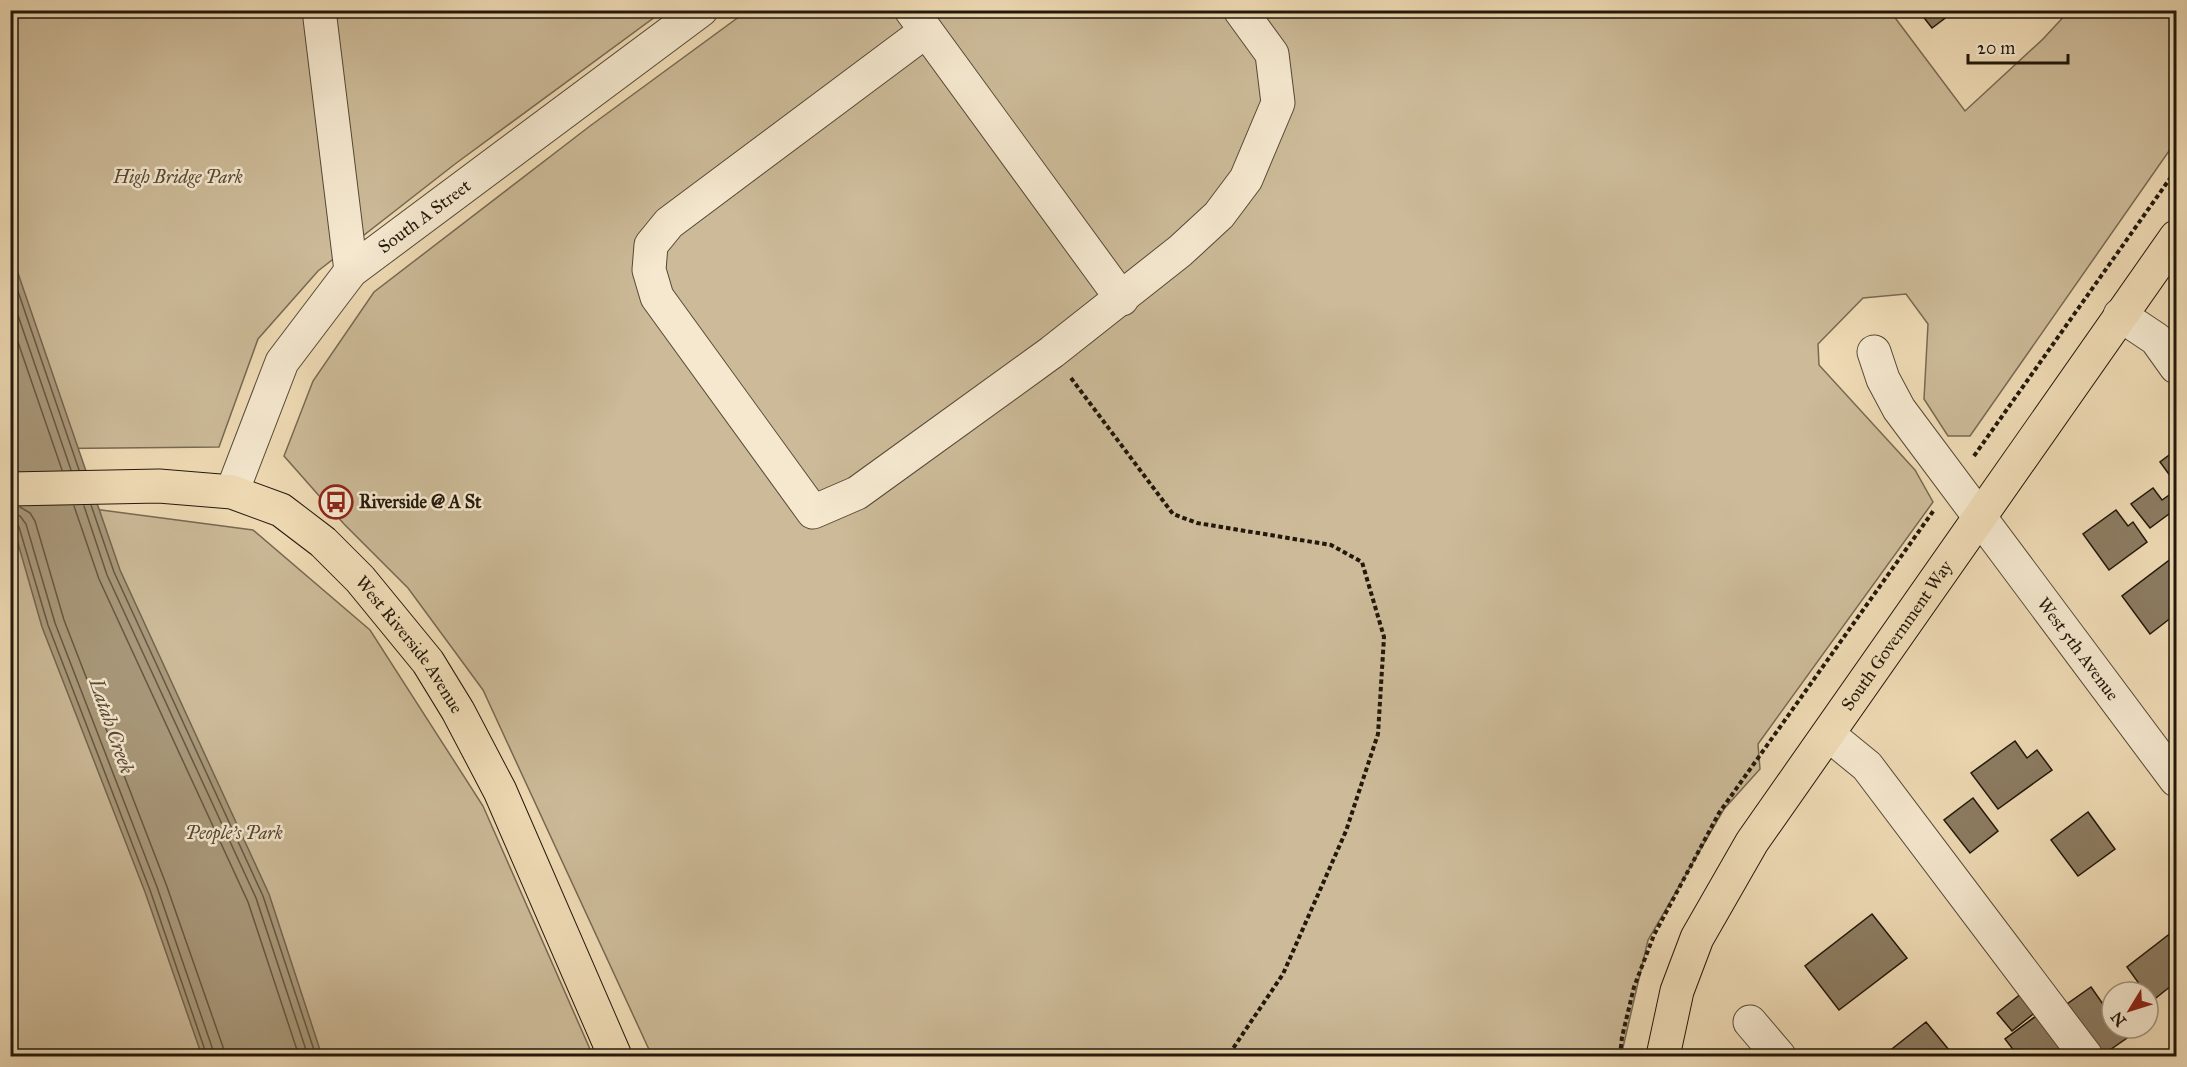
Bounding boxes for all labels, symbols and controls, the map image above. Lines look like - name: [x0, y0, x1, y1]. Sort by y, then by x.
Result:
- scale bar: [1968, 27, 2068, 65]
- text: 20 m: [1977, 37, 2015, 59]
- park label: High Bridge Park: [112, 166, 243, 188]
- street label: South A Street: [374, 174, 476, 258]
- bus stop icon: Riverside @ A St: [318, 484, 354, 520]
- place label: Riverside @ A St: [359, 491, 482, 513]
- street label: South Government Way: [1836, 556, 1957, 715]
- street label: West Riverside Avenue: [351, 571, 468, 718]
- street label: West 5th Avenue: [2032, 593, 2124, 705]
- water label: Latah Creek: [84, 674, 140, 777]
- park label: People's Park: [185, 822, 283, 845]
- north arrow: [2100, 980, 2160, 1040]
- text: N: [2107, 1007, 2130, 1030]

